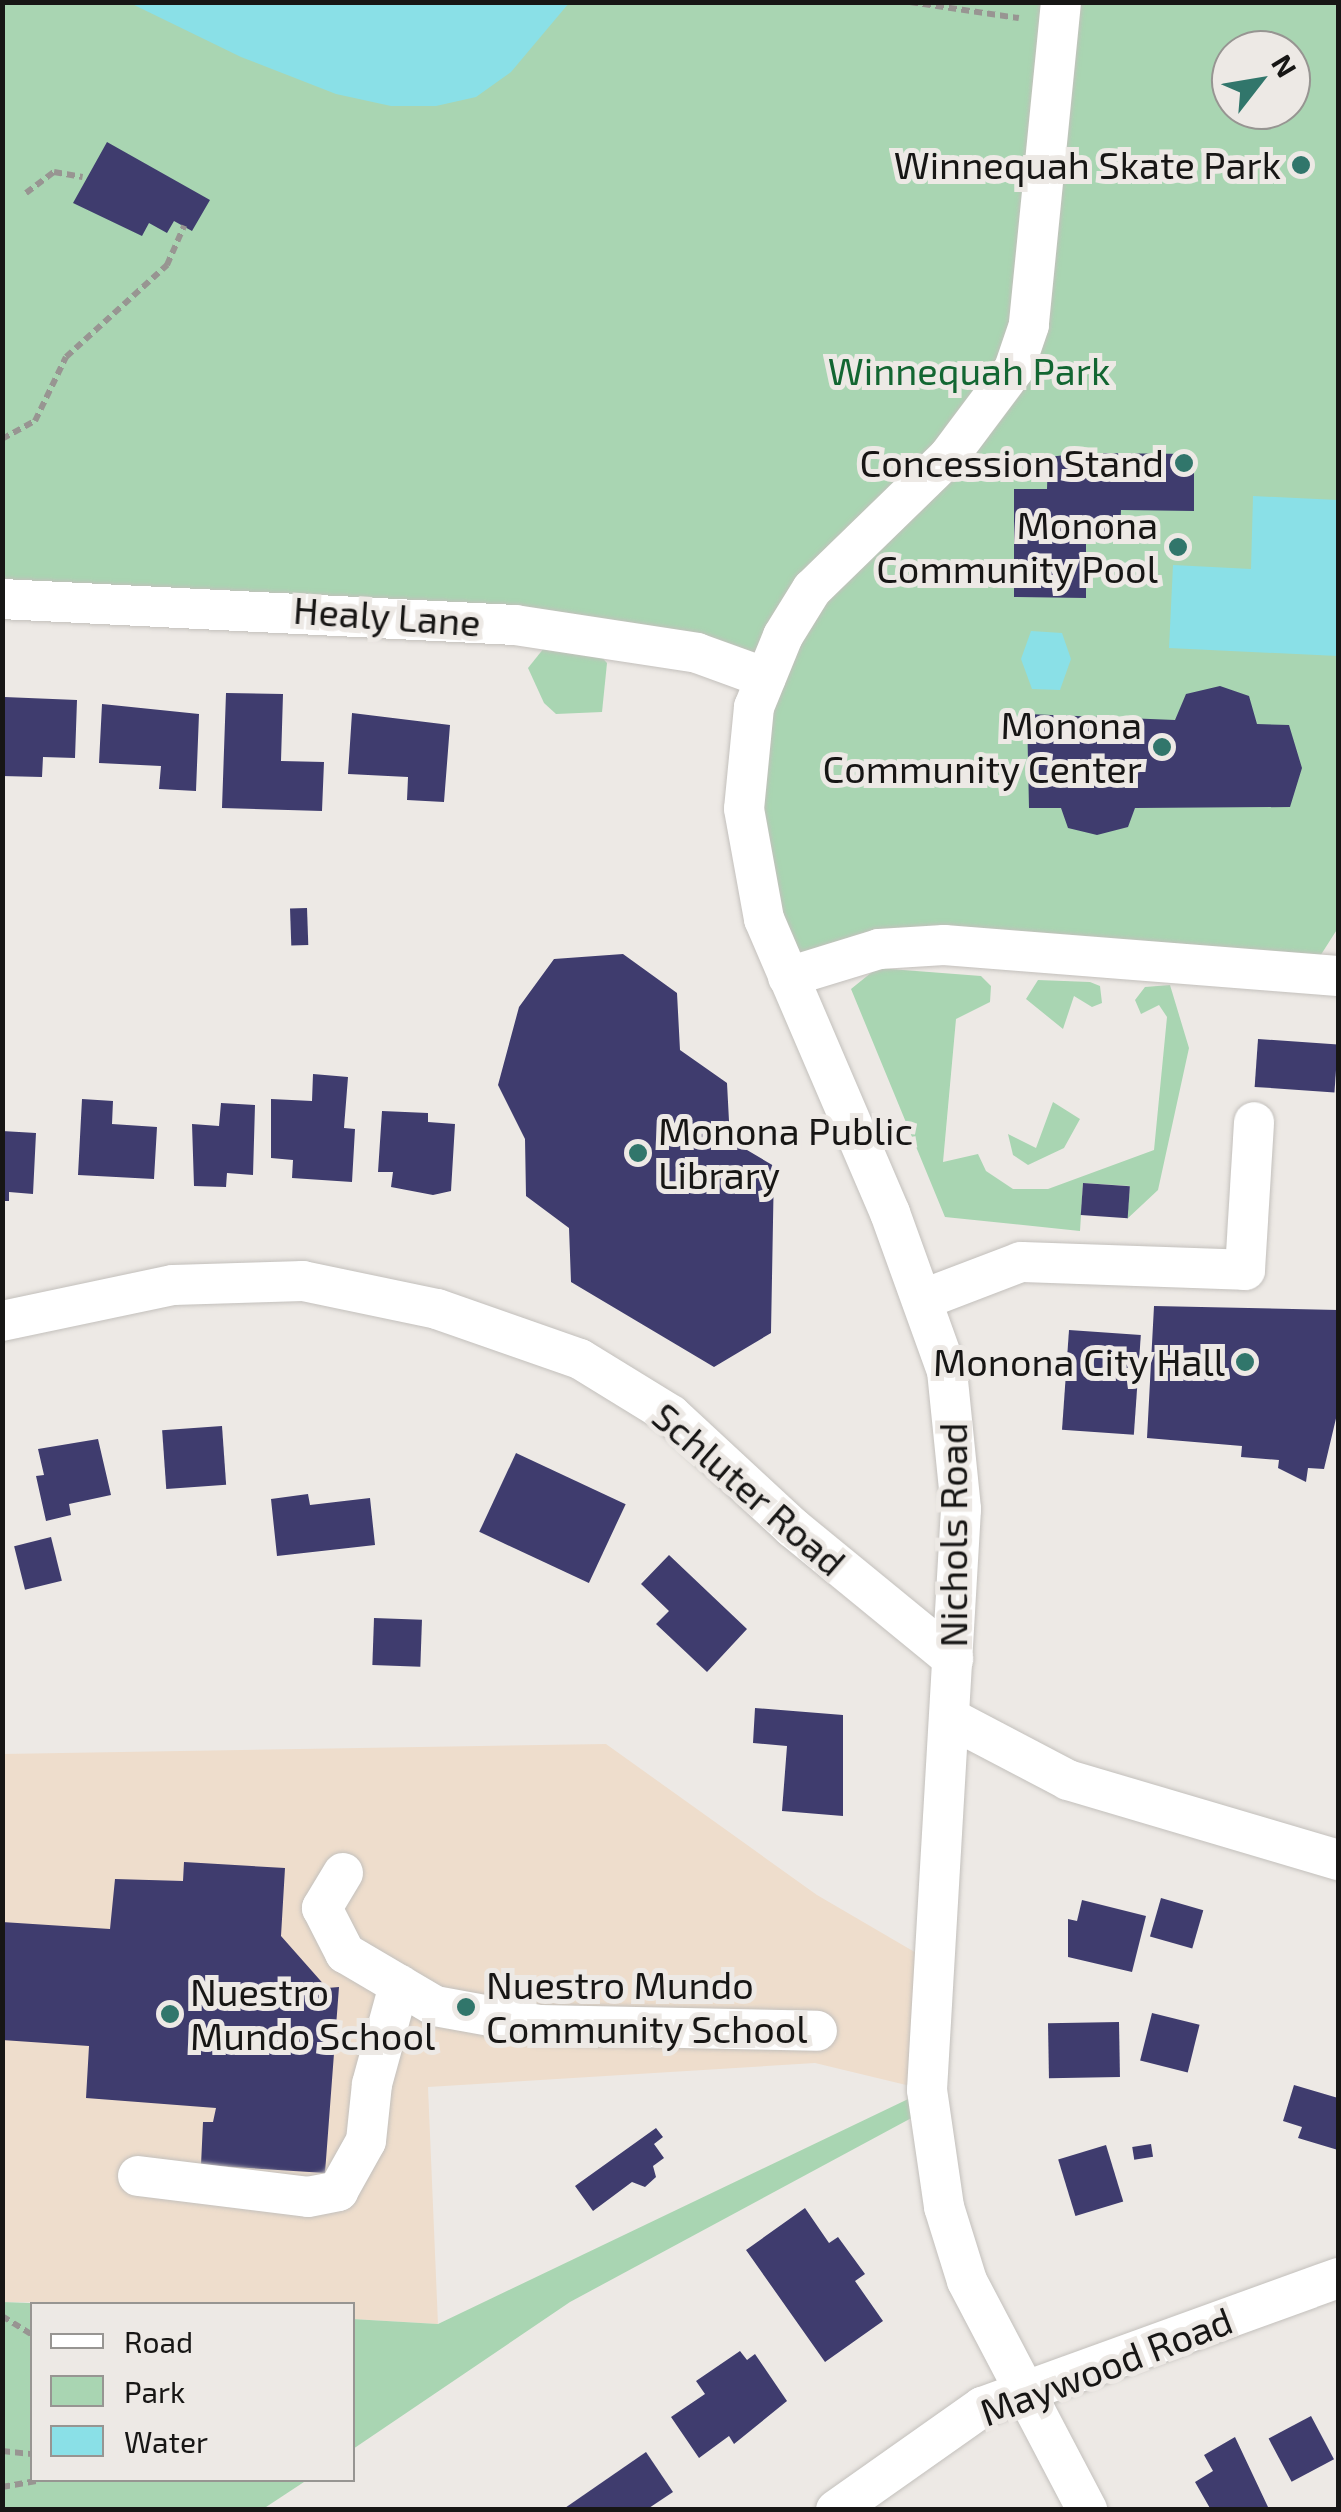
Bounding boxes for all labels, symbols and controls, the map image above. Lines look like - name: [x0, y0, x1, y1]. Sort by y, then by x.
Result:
- north arrow: [1211, 30, 1311, 130]
- text: N: [1265, 48, 1305, 83]
- place label: Winnequah Skate Park: [894, 142, 1281, 188]
- marker: Winnequah Skate Park: [1290, 154, 1312, 176]
- park label: Winnequah Park: [828, 348, 1110, 394]
- place label: Concession Stand: [860, 440, 1164, 486]
- marker: Concession Stand: [1173, 452, 1195, 474]
- place label: Monona Community Pool: [875, 502, 1158, 592]
- marker: Monona Community Pool: [1167, 536, 1189, 558]
- street label: Healy Lane: [291, 587, 483, 645]
- place label: Monona Community Center: [822, 702, 1142, 792]
- marker: Monona Community Center: [1151, 736, 1173, 758]
- place label: Monona Public Library: [658, 1108, 913, 1198]
- marker: Monona Public Library: [627, 1142, 649, 1164]
- place label: Monona City Hall: [932, 1339, 1225, 1385]
- marker: Monona City Hall: [1234, 1351, 1256, 1373]
- street label: Schluter Road: [643, 1393, 855, 1585]
- street label: Nichols Road: [930, 1422, 976, 1648]
- place label: Nuestro Mundo Community School: [486, 1962, 808, 2052]
- place label: Nuestro Mundo School: [190, 1969, 435, 2058]
- marker: Nuestro Mundo Community School: [455, 1996, 477, 2018]
- marker: Nuestro Mundo School: [159, 2003, 181, 2025]
- street label: Maywood Road: [973, 2297, 1239, 2435]
- legend: [30, 2302, 355, 2482]
- text: Road: [124, 2323, 193, 2359]
- text: Park: [124, 2373, 185, 2409]
- text: Water: [124, 2423, 208, 2459]

